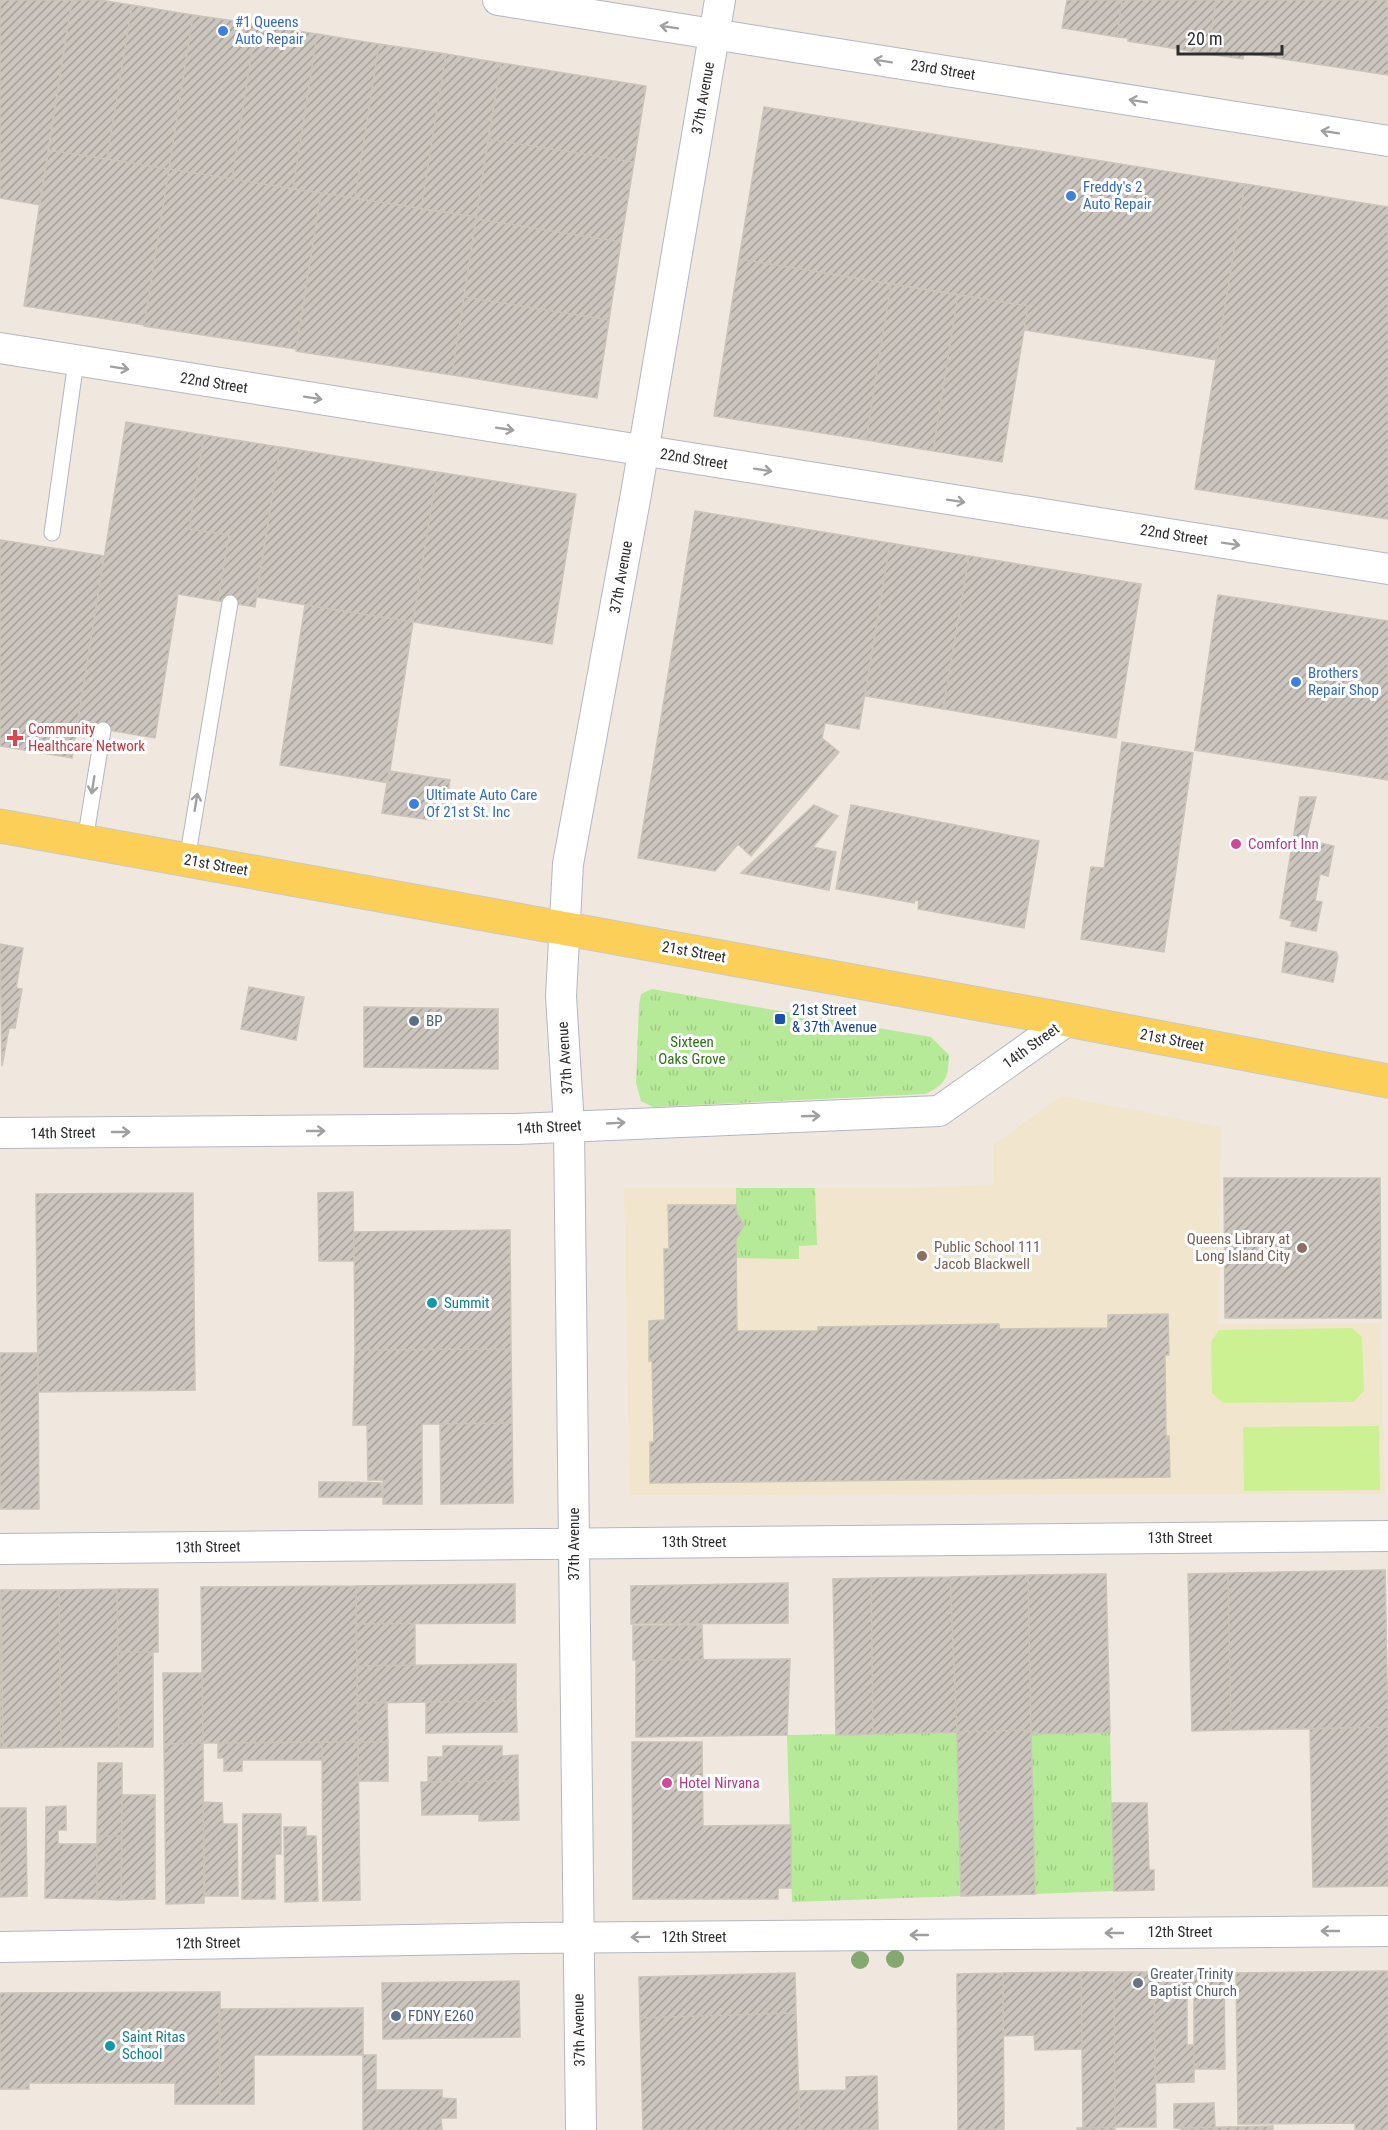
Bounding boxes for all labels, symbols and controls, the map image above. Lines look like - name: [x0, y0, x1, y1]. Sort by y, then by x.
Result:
- place label: #1 Queens Auto Repair: [235, 13, 304, 48]
- scale bar: [1178, 18, 1282, 56]
- one-way arrow: [660, 22, 680, 33]
- marker: #1 Queens Auto Repair: [216, 24, 230, 38]
- text: 20 m: [1187, 28, 1222, 49]
- one-way arrow: [873, 55, 893, 66]
- street label: 23rd Street: [909, 56, 977, 84]
- street label: 37th Avenue: [688, 60, 718, 136]
- one-way arrow: [1128, 95, 1148, 106]
- one-way arrow: [1321, 126, 1341, 137]
- place label: Freddy's 2 Auto Repair: [1083, 178, 1152, 213]
- marker: Freddy's 2 Auto Repair: [1064, 189, 1078, 203]
- one-way arrow: [110, 362, 129, 373]
- street label: 22nd Street: [179, 369, 249, 397]
- one-way arrow: [302, 393, 322, 404]
- one-way arrow: [495, 424, 514, 435]
- street label: 22nd Street: [659, 445, 729, 473]
- one-way arrow: [753, 465, 773, 476]
- one-way arrow: [945, 495, 965, 506]
- street label: 22nd Street: [1139, 521, 1209, 549]
- street label: 37th Avenue: [606, 539, 636, 615]
- one-way arrow: [1221, 539, 1241, 550]
- place label: Brothers Repair Shop: [1308, 664, 1379, 699]
- marker: Brothers Repair Shop: [1289, 675, 1303, 689]
- place label: Community Healthcare Network: [28, 720, 145, 755]
- marker: Community Healthcare Network: [6, 729, 24, 747]
- one-way arrow: [88, 775, 99, 794]
- place label: Ultimate Auto Care Of 21st St. Inc: [426, 786, 537, 821]
- one-way arrow: [191, 793, 202, 812]
- marker: Ultimate Auto Care Of 21st St. Inc: [407, 797, 421, 811]
- place label: Comfort Inn: [1248, 835, 1319, 853]
- marker: Comfort Inn: [1229, 837, 1243, 851]
- street label: 21st Street: [183, 851, 249, 879]
- street label: 21st Street: [661, 938, 727, 966]
- place label: 21st Street & 37th Avenue: [792, 1001, 877, 1036]
- place label: BP: [426, 1012, 443, 1030]
- marker: 21st Street & 37th Avenue: [773, 1012, 787, 1026]
- marker: BP: [407, 1014, 421, 1028]
- street label: 14th Street: [999, 1020, 1063, 1072]
- street label: 37th Avenue: [553, 1021, 577, 1095]
- street label: 21st Street: [1139, 1025, 1205, 1055]
- park label: Sixteen Oaks Grove: [658, 1033, 726, 1068]
- one-way arrow: [801, 1110, 821, 1122]
- street label: 14th Street: [516, 1116, 582, 1138]
- one-way arrow: [606, 1118, 626, 1129]
- street label: 14th Street: [30, 1123, 96, 1143]
- one-way arrow: [306, 1125, 326, 1137]
- one-way arrow: [111, 1126, 131, 1138]
- place label: Queens Library at Long Island City: [1187, 1230, 1290, 1265]
- place label: Public School 111 Jacob Blackwell: [934, 1238, 1040, 1273]
- marker: Queens Library at Long Island City: [1295, 1241, 1309, 1255]
- marker: Public School 111 Jacob Blackwell: [915, 1249, 929, 1263]
- place label: Summit: [444, 1294, 490, 1312]
- marker: Summit: [425, 1296, 439, 1310]
- street label: 37th Avenue: [565, 1507, 583, 1581]
- street label: 13th Street: [1147, 1529, 1213, 1547]
- street label: 13th Street: [661, 1533, 727, 1551]
- street label: 13th Street: [175, 1537, 241, 1557]
- place label: Hotel Nirvana: [679, 1774, 760, 1792]
- marker: Hotel Nirvana: [660, 1776, 674, 1790]
- street label: 12th Street: [1147, 1923, 1213, 1941]
- one-way arrow: [1320, 1925, 1340, 1937]
- one-way arrow: [1104, 1927, 1124, 1939]
- street label: 12th Street: [661, 1928, 727, 1946]
- one-way arrow: [909, 1929, 929, 1941]
- one-way arrow: [630, 1931, 650, 1943]
- street label: 12th Street: [175, 1933, 241, 1953]
- place label: Greater Trinity Baptist Church: [1150, 1965, 1237, 2000]
- marker: Greater Trinity Baptist Church: [1131, 1976, 1145, 1990]
- street label: 37th Avenue: [569, 1993, 589, 2067]
- place label: FDNY E260: [408, 2007, 474, 2025]
- marker: FDNY E260: [389, 2009, 403, 2023]
- place label: Saint Ritas School: [122, 2028, 186, 2063]
- marker: Saint Ritas School: [103, 2039, 117, 2053]

